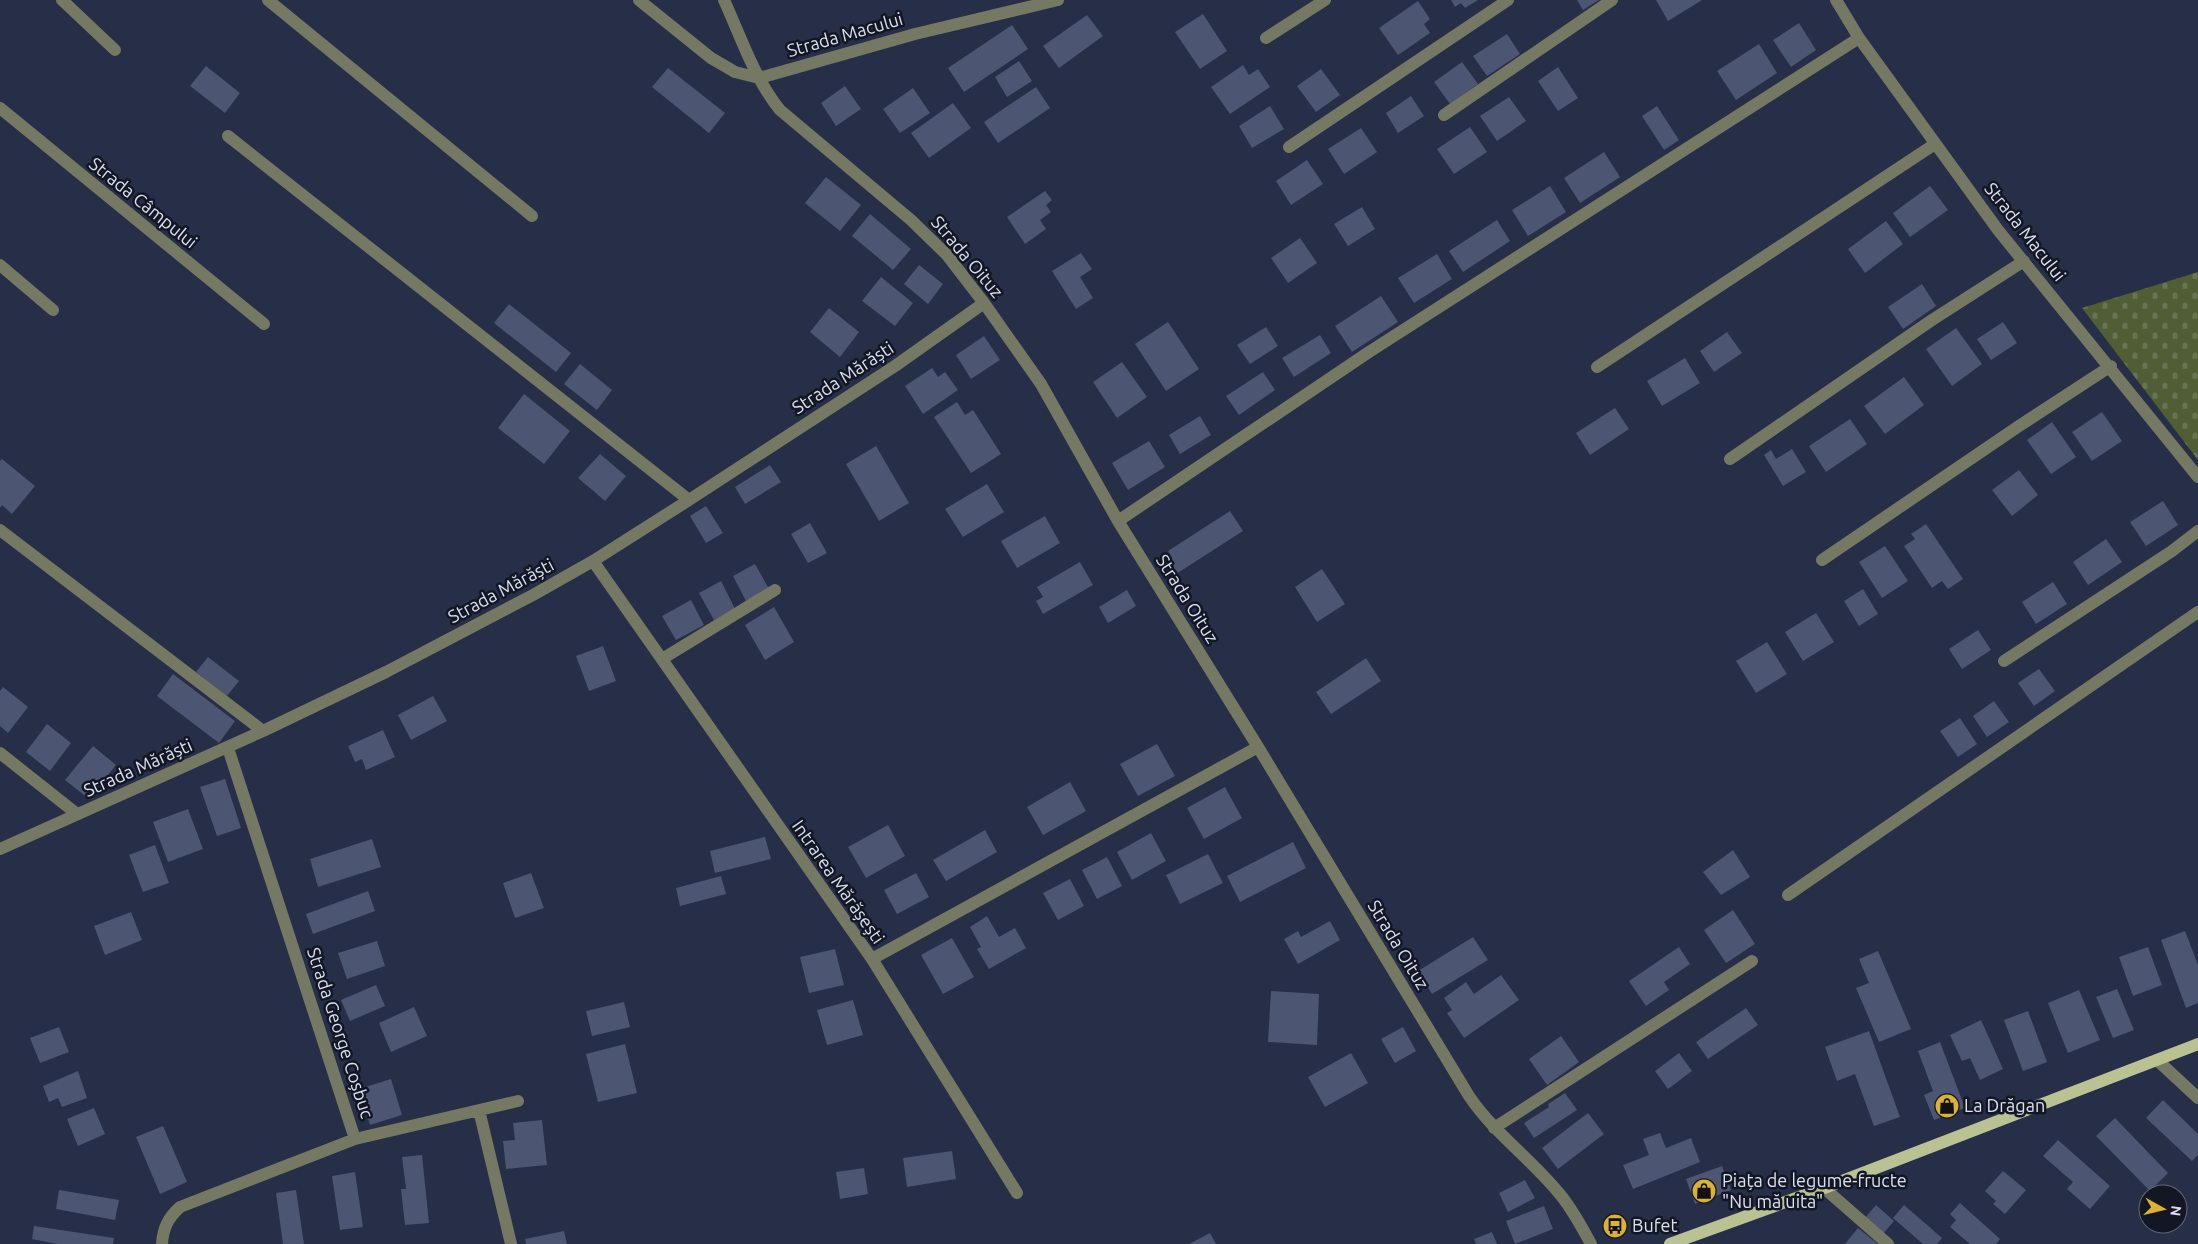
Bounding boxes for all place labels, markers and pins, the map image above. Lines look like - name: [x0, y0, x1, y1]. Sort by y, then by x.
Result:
- shop icon: La Drăgan: [1934, 1093, 1960, 1119]
- place label: La Drăgan: [1964, 1095, 2045, 1115]
- place label: Piața de legume-fructe "Nu mă uita": [1722, 1170, 1907, 1211]
- shop icon: Piața de legume-fructe "Nu mă uita": [1691, 1178, 1717, 1204]
- bus stop icon: Bufet: [1602, 1213, 1628, 1239]
- place label: Bufet: [1632, 1215, 1678, 1235]

